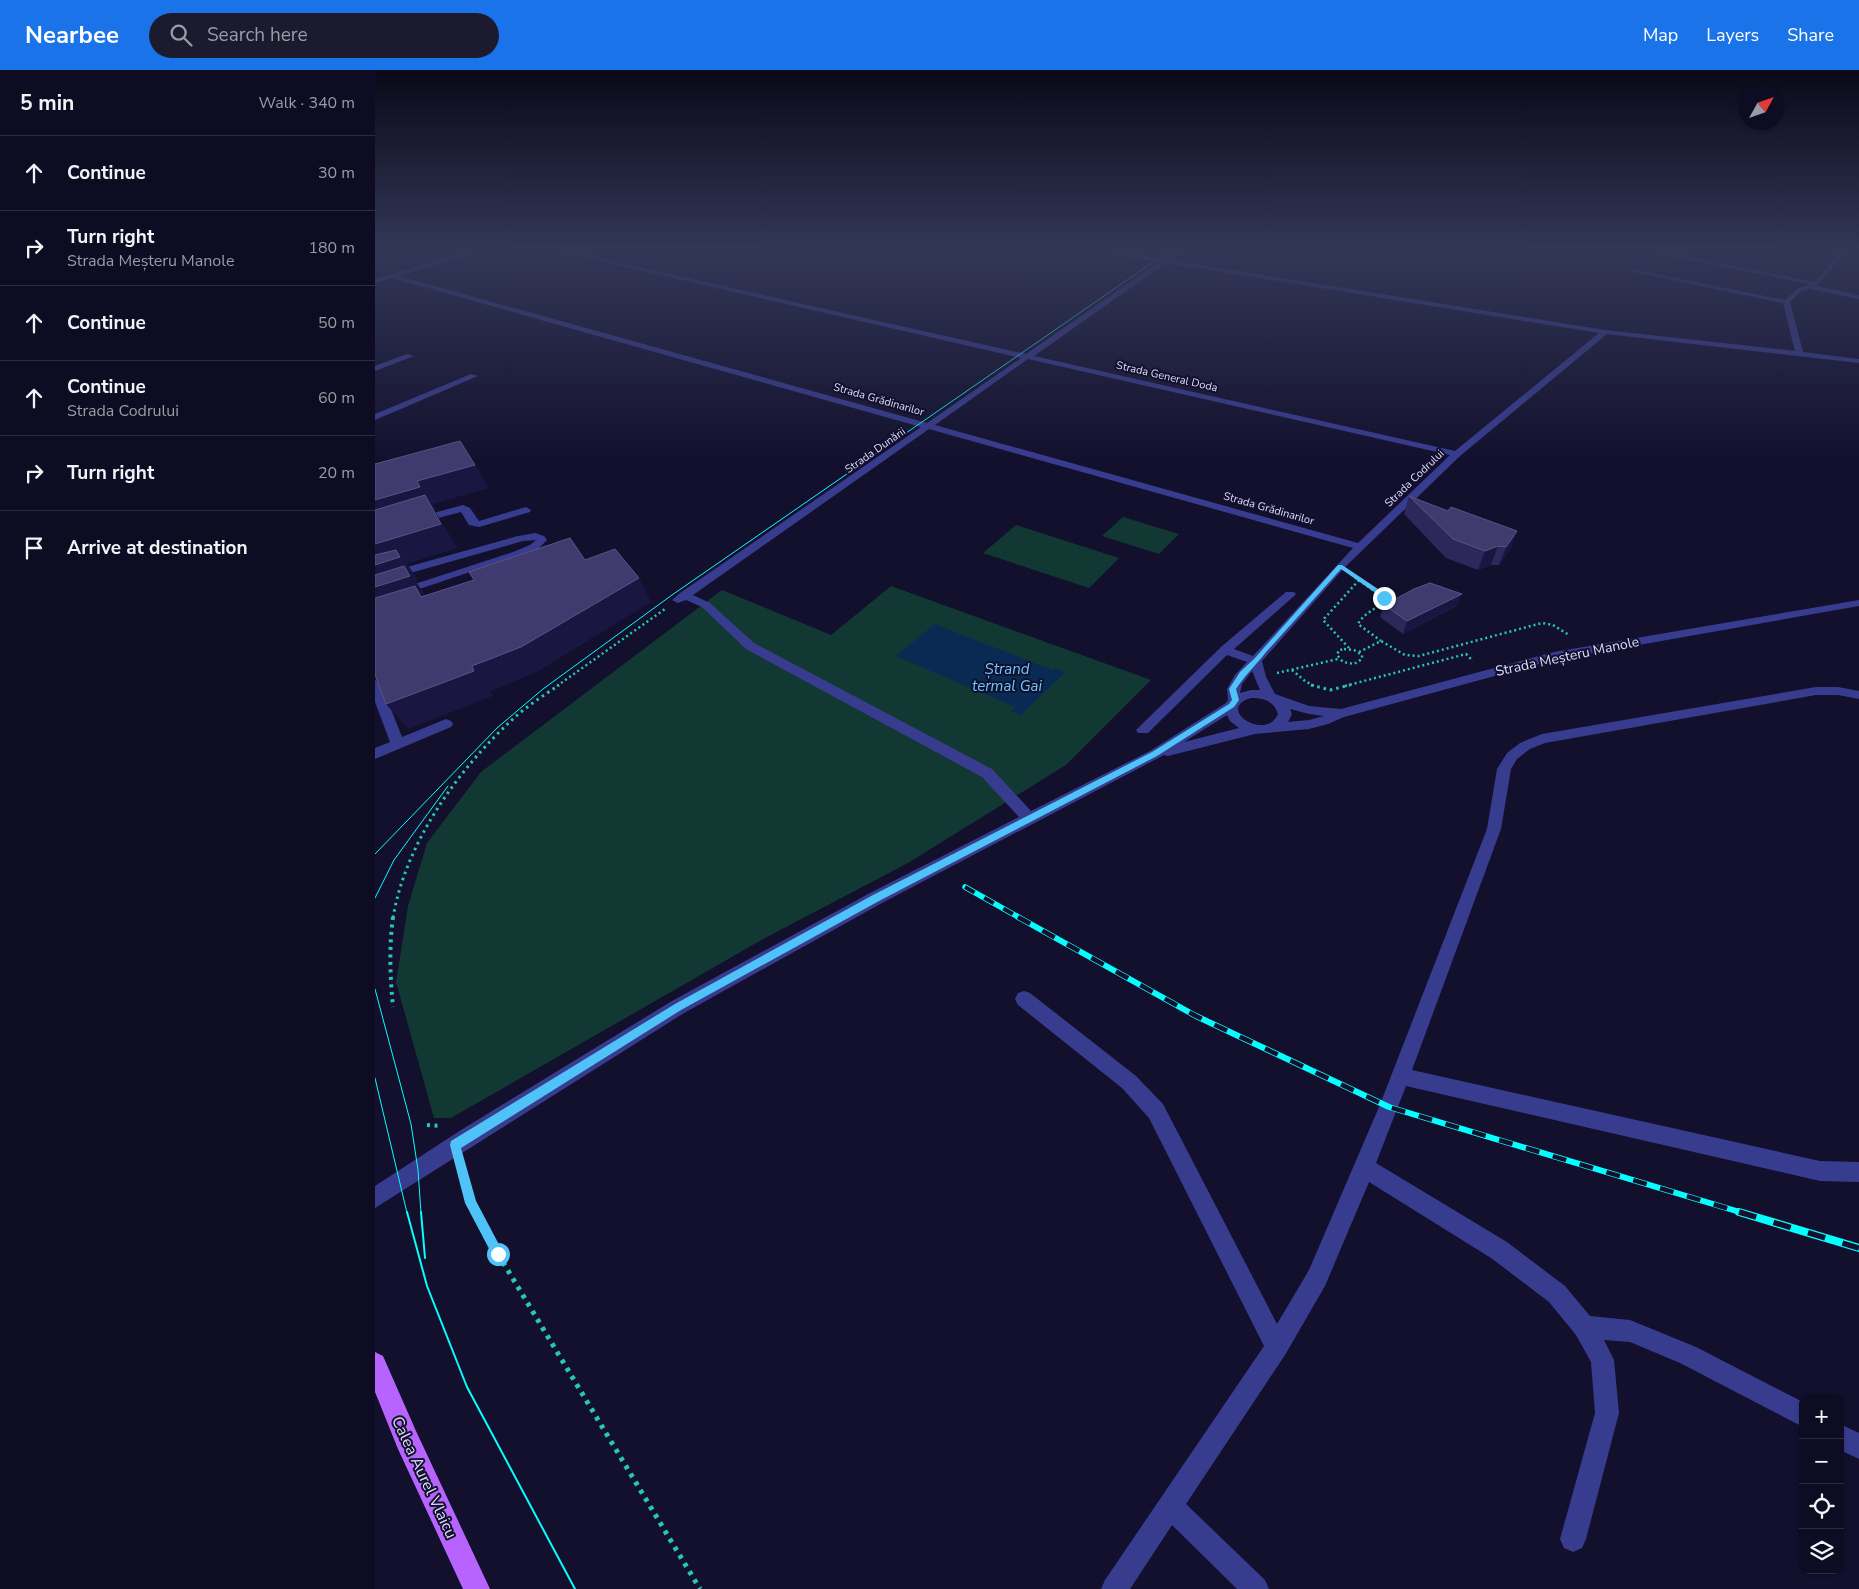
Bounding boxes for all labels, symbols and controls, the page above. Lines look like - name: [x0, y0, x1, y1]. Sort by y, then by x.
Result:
- search box: [149, 13, 499, 58]
- text: Nearbee: [25, 19, 119, 51]
- icon: search: [167, 21, 195, 49]
- text: Search here: [207, 22, 308, 48]
- text: Map: [1643, 23, 1678, 47]
- text: Layers: [1706, 23, 1759, 47]
- text: Share: [1787, 23, 1834, 47]
- north arrow: [1739, 85, 1784, 130]
- text: 5 min: [20, 89, 74, 117]
- text: Walk · 340 m: [259, 92, 355, 114]
- icon: ahead: [20, 159, 48, 187]
- text: Continue: [67, 160, 146, 186]
- text: 30 m: [318, 162, 355, 184]
- text: Turn right: [67, 224, 154, 250]
- icon: right: [20, 234, 48, 262]
- text: 180 m: [308, 237, 355, 259]
- text: Strada Meșteru Manole: [67, 250, 234, 272]
- icon: ahead: [20, 309, 48, 337]
- text: Continue: [67, 310, 146, 336]
- text: 50 m: [318, 312, 355, 334]
- street label: Strada General Doda: [1115, 358, 1219, 395]
- text: Continue: [67, 374, 146, 400]
- street label: Strada Grădinarilor: [832, 379, 926, 420]
- icon: ahead: [20, 384, 48, 412]
- text: 60 m: [318, 387, 355, 409]
- text: Strada Codrului: [67, 400, 179, 422]
- street label: Strada Dunării: [842, 424, 909, 477]
- street label: Strada Codrului: [1381, 446, 1447, 511]
- icon: right: [20, 459, 48, 487]
- text: Turn right: [67, 460, 154, 486]
- text: 20 m: [318, 462, 355, 484]
- street label: Strada Grădinarilor: [1222, 488, 1316, 529]
- icon: arrive: [20, 534, 48, 562]
- text: Arrive at destination: [67, 535, 248, 561]
- route end: [1373, 587, 1396, 610]
- street label: Strada Meșteru Manole: [1493, 632, 1641, 681]
- water label: Ștrand termal Gai: [972, 659, 1042, 696]
- route start: [487, 1243, 510, 1266]
- map controls: [1799, 1394, 1844, 1574]
- button: +: [1799, 1394, 1844, 1439]
- street label: Calea Aurel Vlaicu: [386, 1413, 462, 1542]
- button: −: [1799, 1439, 1844, 1484]
- button: locate: [1799, 1484, 1844, 1529]
- button: layers: [1799, 1529, 1844, 1574]

